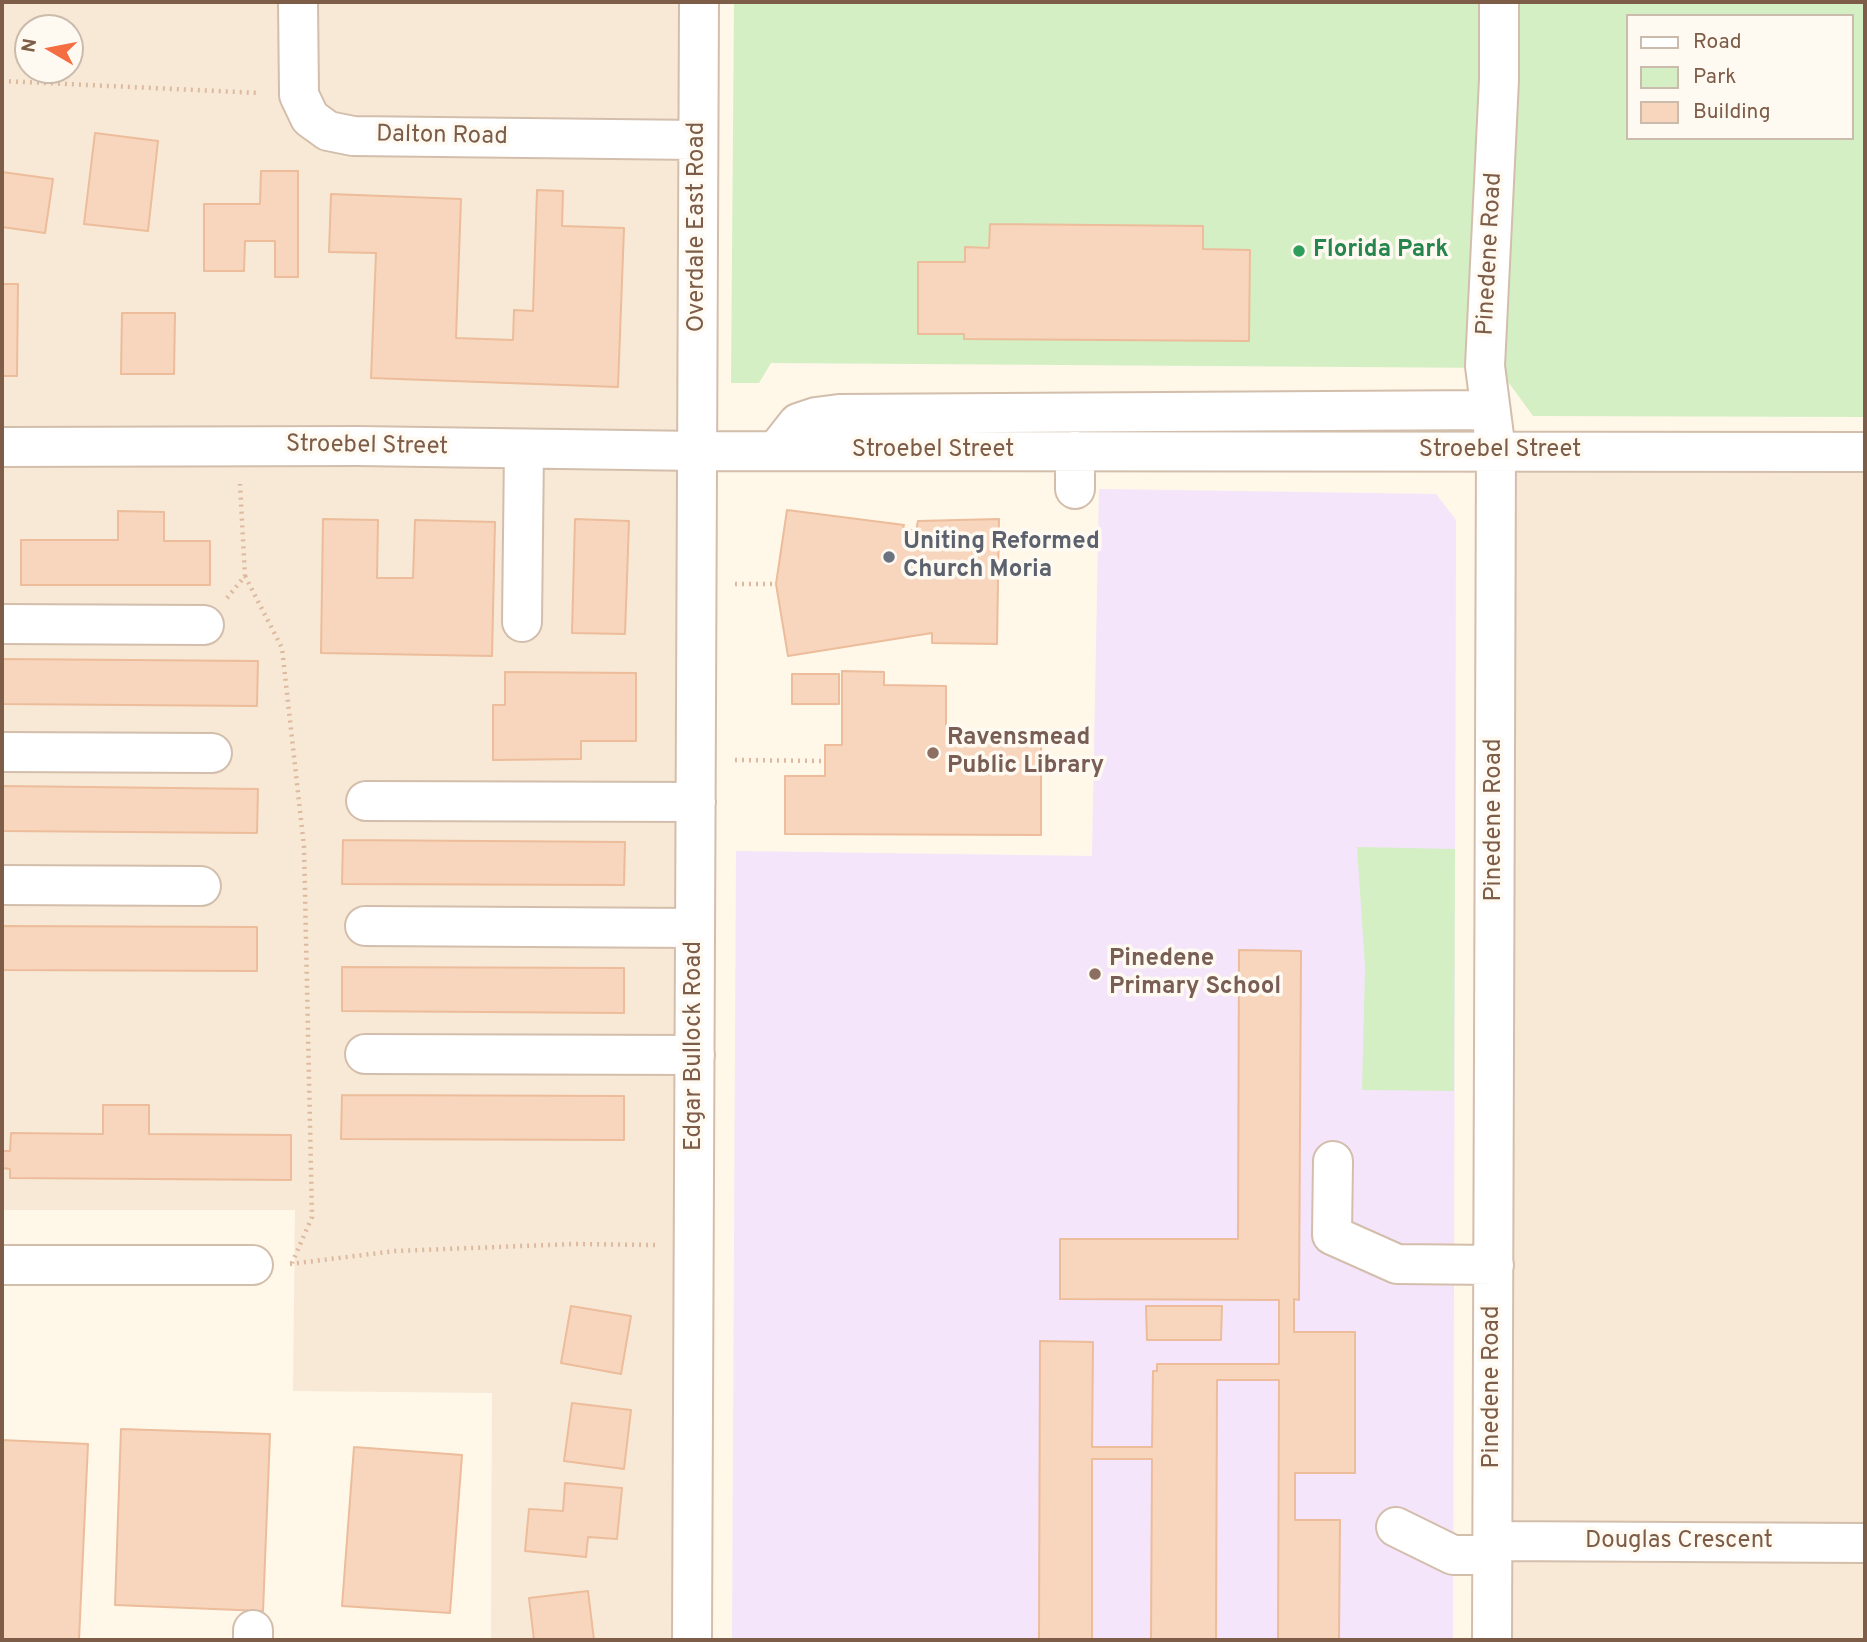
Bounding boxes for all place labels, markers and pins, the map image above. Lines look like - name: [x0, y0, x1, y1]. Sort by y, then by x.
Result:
- place label: Florida Park: [1313, 237, 1449, 265]
- marker: Florida Park: [1291, 243, 1307, 259]
- place label: Uniting Reformed Church Moria: [903, 529, 1100, 585]
- marker: Uniting Reformed Church Moria: [881, 549, 897, 565]
- place label: Ravensmead Public Library: [947, 725, 1104, 781]
- marker: Ravensmead Public Library: [925, 745, 941, 761]
- place label: Pinedene Primary School: [1109, 946, 1281, 1002]
- marker: Pinedene Primary School: [1087, 966, 1103, 982]

